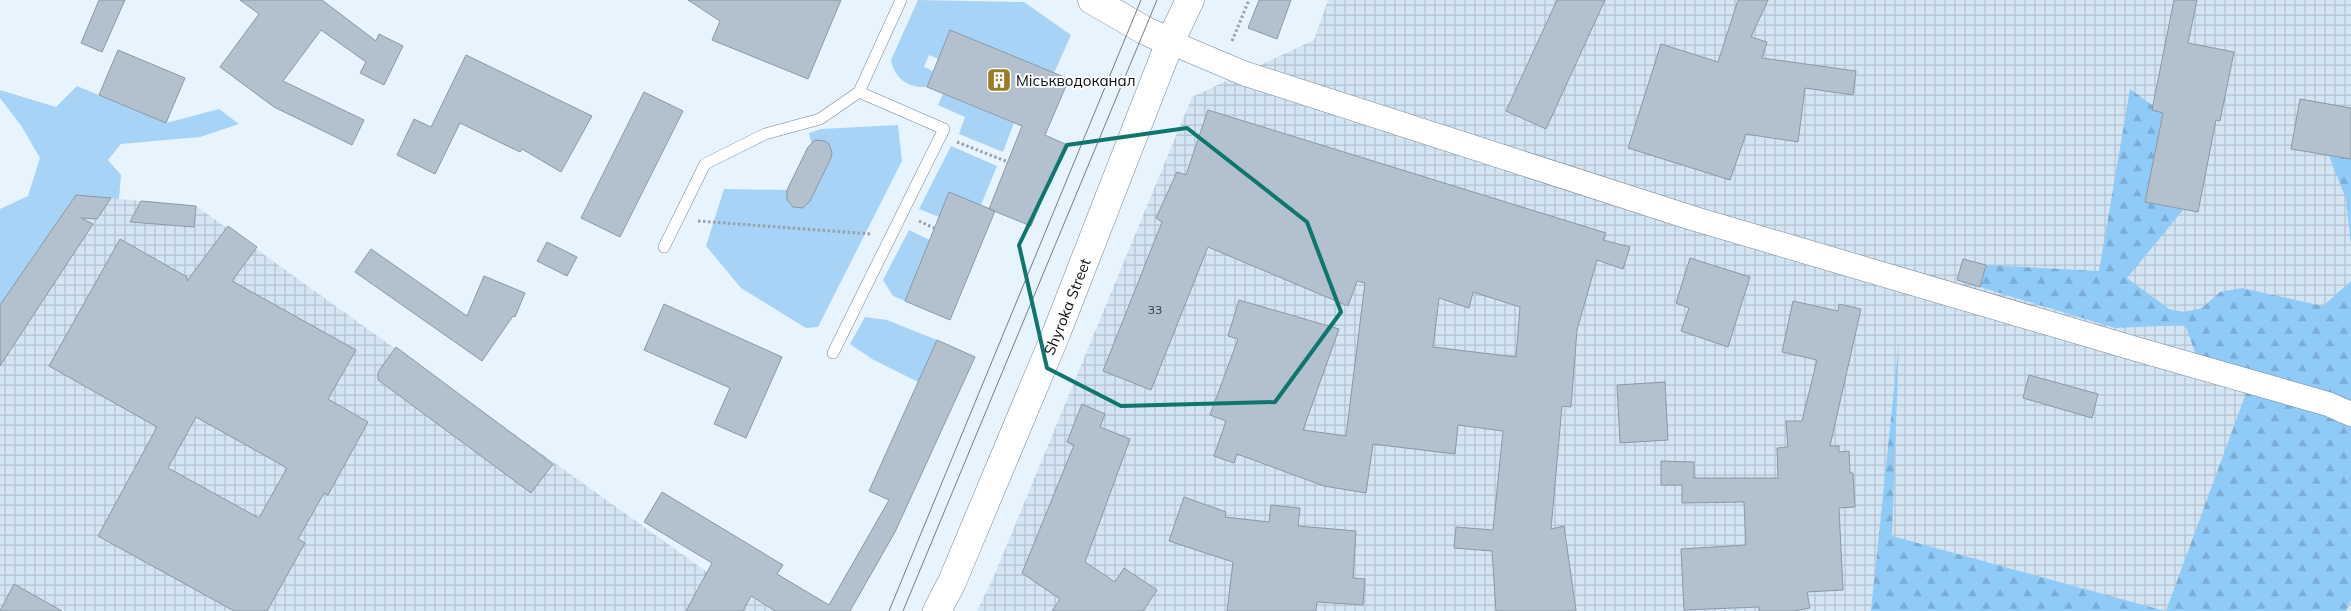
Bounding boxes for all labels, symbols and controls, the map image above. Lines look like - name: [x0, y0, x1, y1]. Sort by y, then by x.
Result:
- building icon: Міськводоканал: [986, 67, 1012, 93]
- place label: Міськводоканал: [1016, 71, 1136, 90]
- street label: Shyroka Street: [1039, 256, 1094, 358]
- house number: 33: [1148, 302, 1162, 317]

